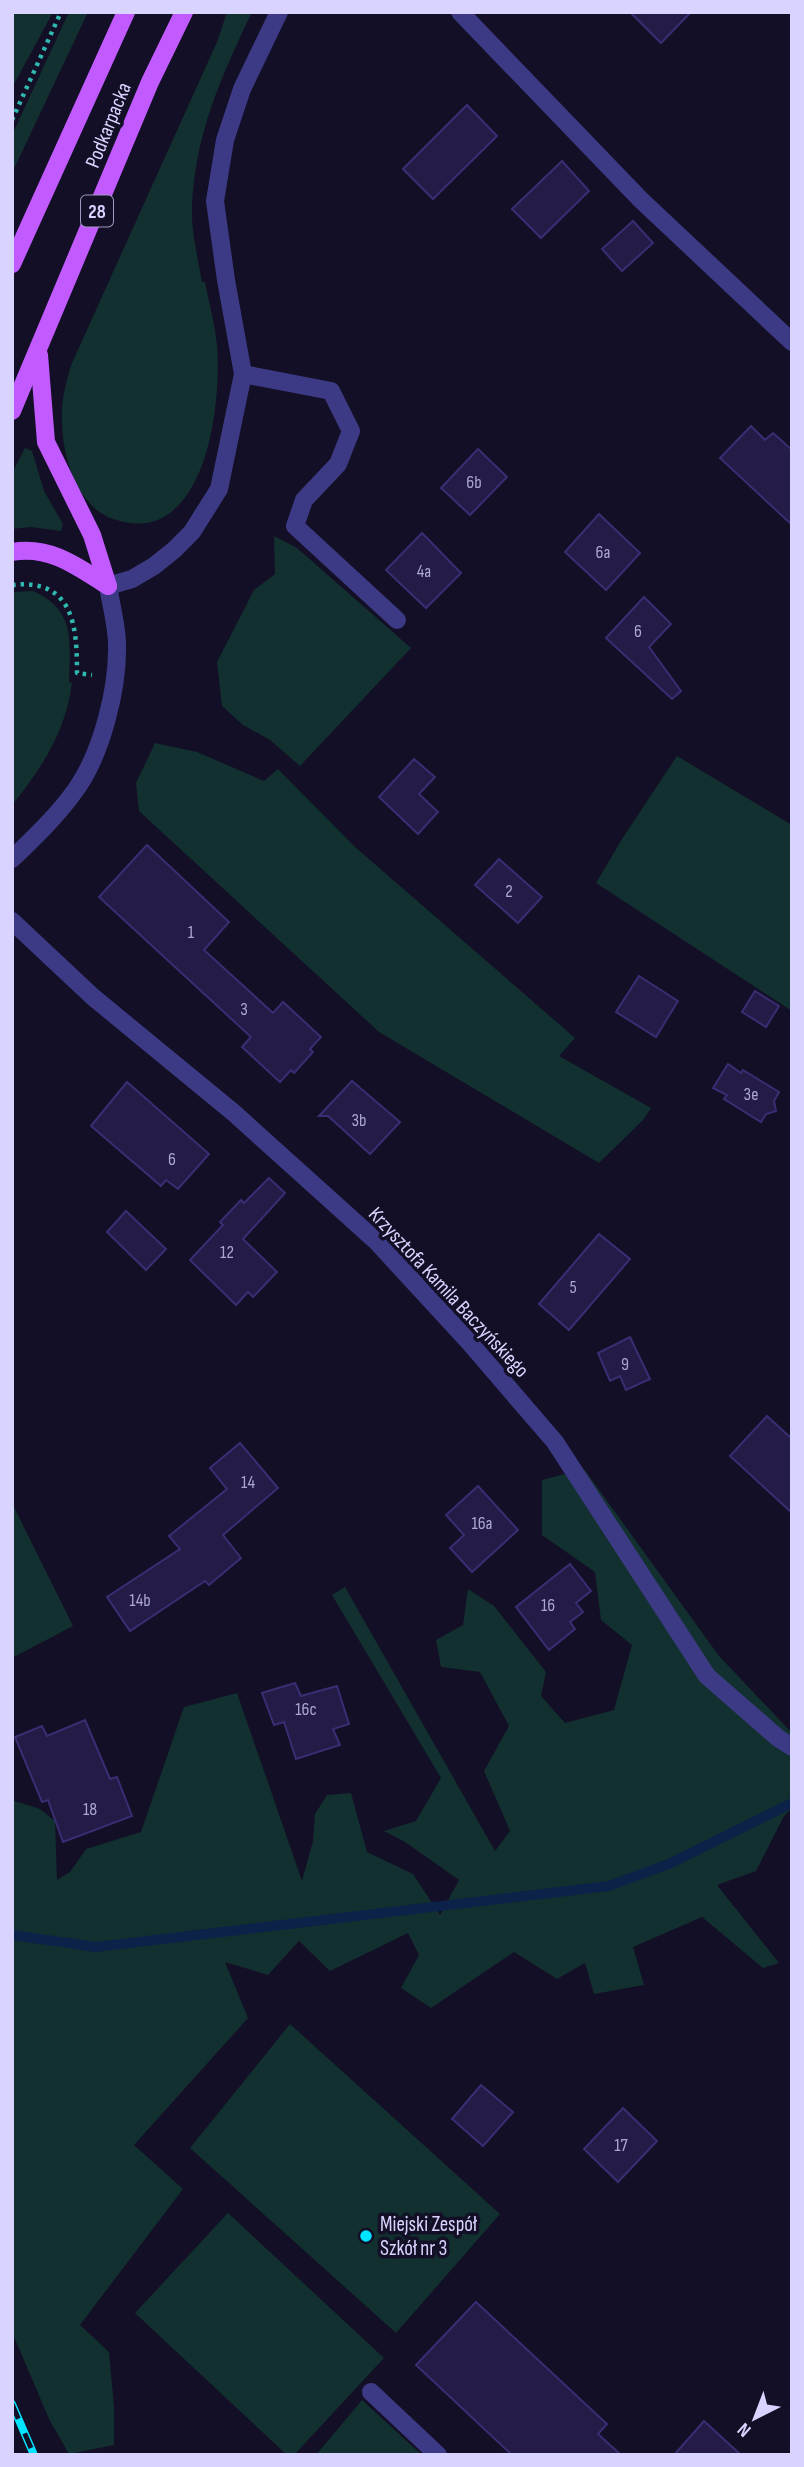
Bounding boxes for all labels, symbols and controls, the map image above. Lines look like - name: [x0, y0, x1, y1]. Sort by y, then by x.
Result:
- street label: Podkarpacka: [80, 79, 137, 171]
- road number: 28: [81, 196, 113, 226]
- house number: 6b: [466, 472, 482, 493]
- house number: 6a: [596, 542, 610, 563]
- house number: 4a: [417, 561, 431, 582]
- house number: 6: [634, 621, 642, 642]
- house number: 2: [505, 881, 513, 902]
- house number: 1: [188, 922, 195, 943]
- house number: 3: [240, 999, 248, 1020]
- house number: 3e: [744, 1084, 758, 1105]
- house number: 3b: [351, 1110, 367, 1131]
- house number: 6: [168, 1149, 176, 1170]
- street label: Krzysztofa Kamila Baczyńskiego: [363, 1202, 534, 1383]
- house number: 12: [220, 1242, 234, 1263]
- house number: 5: [569, 1277, 577, 1298]
- house number: 9: [621, 1354, 629, 1375]
- house number: 14: [241, 1472, 255, 1493]
- house number: 16a: [471, 1513, 493, 1534]
- house number: 14b: [129, 1590, 151, 1611]
- house number: 16: [541, 1595, 555, 1616]
- house number: 16c: [295, 1699, 317, 1720]
- house number: 18: [83, 1799, 97, 1820]
- house number: 17: [614, 2135, 629, 2156]
- place label: Miejski Zespół Szkół nr 3: [380, 2212, 477, 2261]
- marker: Miejski Zespół Szkół nr 3: [358, 2228, 374, 2244]
- north arrow: [720, 2383, 790, 2453]
- text: N: [733, 2418, 756, 2441]

